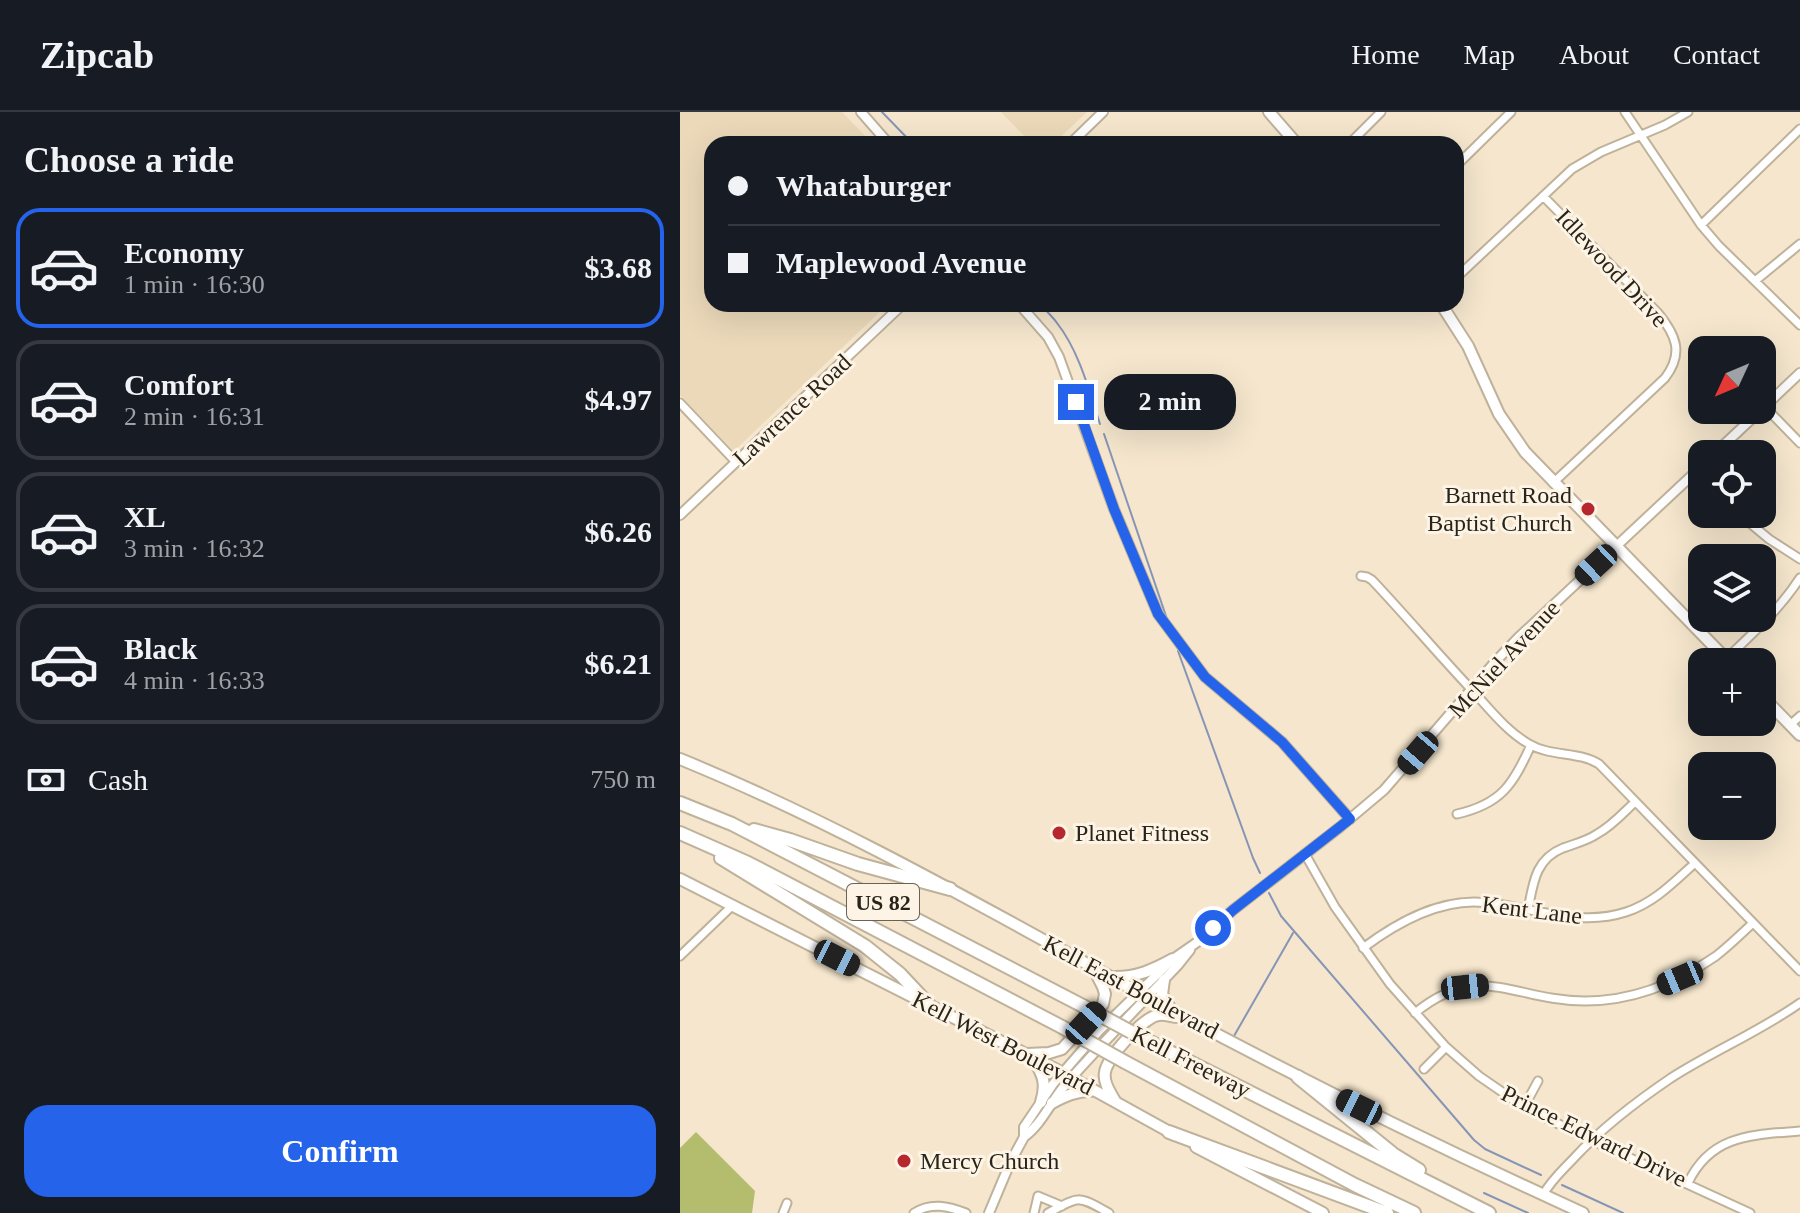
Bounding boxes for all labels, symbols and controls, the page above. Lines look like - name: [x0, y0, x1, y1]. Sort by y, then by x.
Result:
- text: Zipcab: [40, 34, 154, 76]
- text: Home: [1351, 39, 1420, 70]
- text: Map: [1464, 39, 1515, 70]
- text: About: [1559, 39, 1629, 70]
- text: Contact: [1673, 39, 1760, 70]
- text: Choose a ride: [24, 140, 234, 180]
- text: Whataburger: [776, 169, 951, 202]
- street label: Idlewood Drive: [1551, 204, 1673, 332]
- icon: car: [28, 232, 100, 304]
- text: Economy: [124, 236, 244, 269]
- text: Maplewood Avenue: [776, 246, 1026, 279]
- text: $3.68: [585, 251, 652, 284]
- text: 1 min · 16:30: [124, 270, 265, 299]
- north arrow: [1688, 336, 1776, 424]
- map controls: [1688, 336, 1776, 840]
- street label: Lawrence Road: [728, 349, 856, 471]
- icon: car: [28, 364, 100, 436]
- text: Comfort: [124, 368, 234, 401]
- callout: 2 min: [1104, 374, 1236, 430]
- text: $4.97: [585, 383, 652, 416]
- route end: [1058, 384, 1094, 420]
- text: 2 min: [1139, 387, 1201, 416]
- text: 2 min · 16:31: [124, 402, 265, 431]
- button: locate: [1688, 440, 1776, 528]
- place label: Barnett Road Baptist Church: [1427, 482, 1572, 536]
- icon: car: [28, 496, 100, 568]
- text: XL: [124, 500, 166, 533]
- marker: Barnett Road Baptist Church: [1579, 500, 1597, 518]
- text: $6.26: [585, 515, 652, 548]
- text: 3 min · 16:32: [124, 534, 265, 563]
- car: [1570, 540, 1622, 590]
- button: layers: [1688, 544, 1776, 632]
- street label: McNiel Avenue: [1443, 595, 1565, 723]
- icon: car: [28, 628, 100, 700]
- text: Black: [124, 632, 197, 665]
- text: $6.21: [585, 647, 652, 680]
- button: +: [1688, 648, 1776, 736]
- text: 4 min · 16:33: [124, 666, 265, 695]
- car: [1393, 727, 1443, 779]
- button: −: [1688, 752, 1776, 840]
- icon: cash: [24, 758, 68, 802]
- text: Cash: [88, 763, 148, 796]
- text: 750 m: [590, 765, 656, 794]
- place label: Planet Fitness: [1075, 820, 1209, 846]
- marker: Planet Fitness: [1050, 824, 1068, 842]
- road number: US 82: [847, 884, 919, 920]
- street label: Kent Lane: [1480, 891, 1584, 929]
- route start: [1195, 910, 1231, 946]
- street label: Kell East Boulevard: [1039, 930, 1223, 1044]
- car: [810, 936, 864, 980]
- car: [1653, 958, 1707, 998]
- car: [1440, 973, 1490, 1001]
- street label: Kell West Boulevard: [908, 986, 1098, 1100]
- car: [1061, 997, 1111, 1049]
- street label: Kell Freeway: [1127, 1021, 1255, 1103]
- street label: Prince Edward Drive: [1497, 1080, 1691, 1192]
- car: [1332, 1086, 1386, 1128]
- button: Confirm: [24, 1105, 656, 1197]
- place label: Mercy Church: [920, 1148, 1059, 1174]
- marker: Mercy Church: [895, 1152, 913, 1170]

